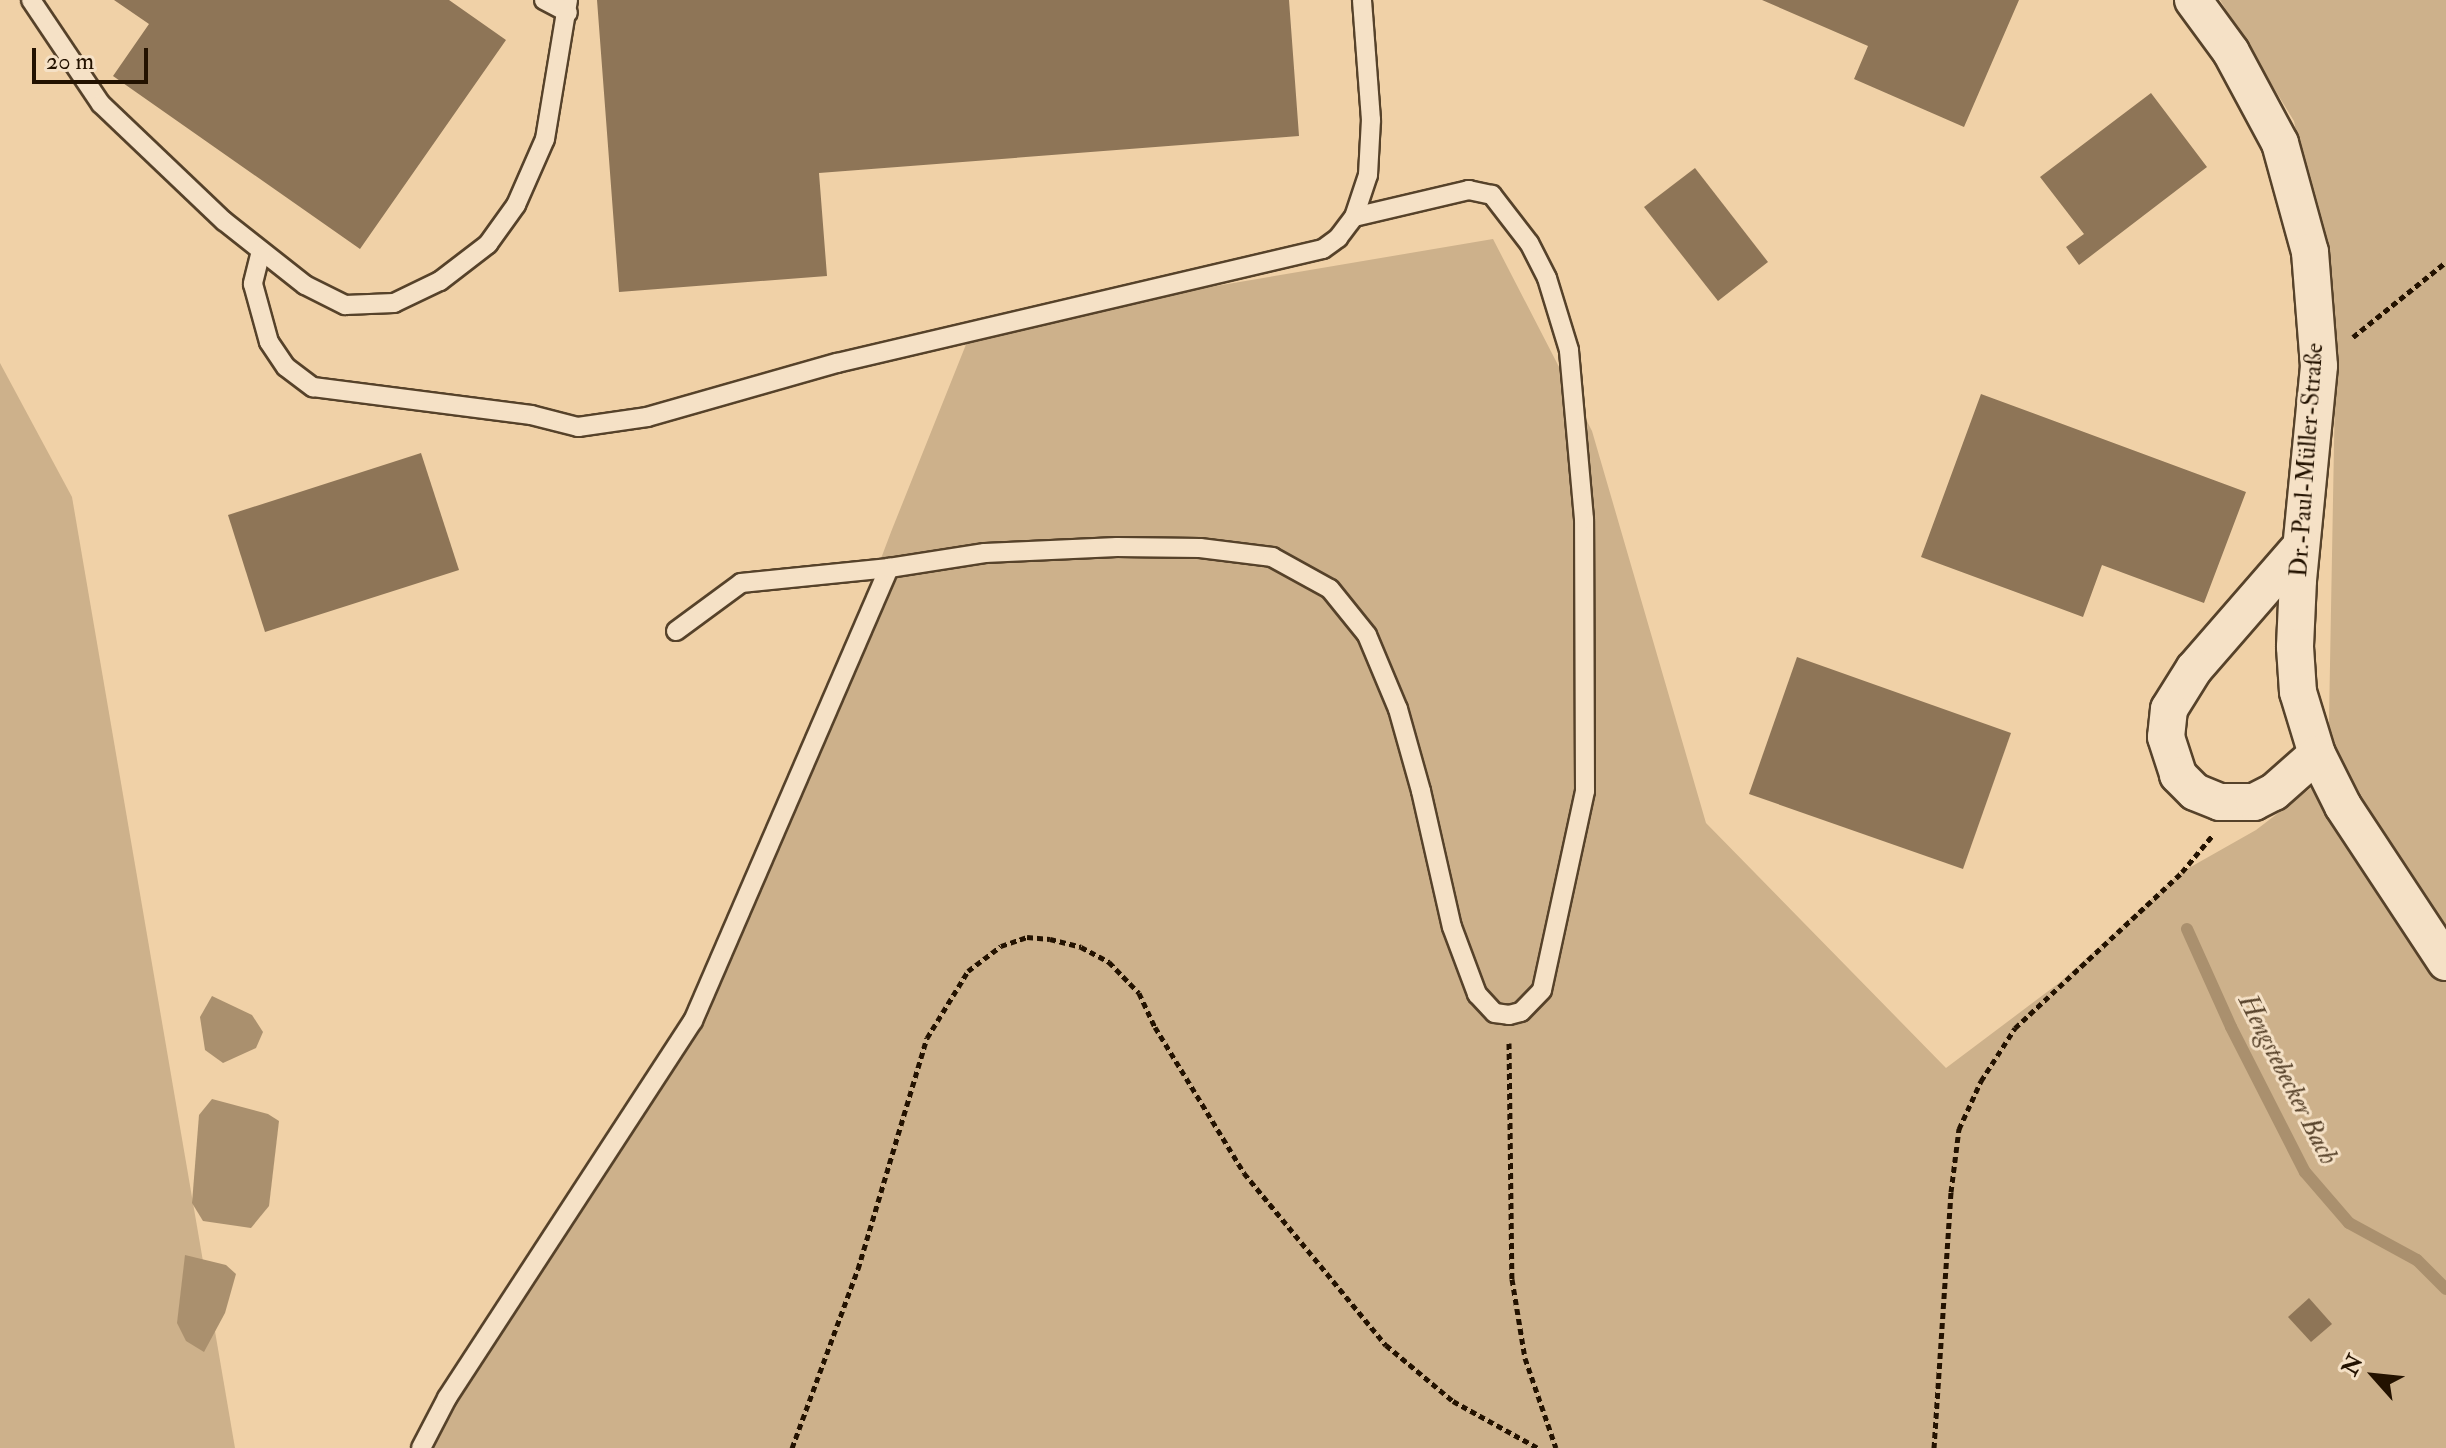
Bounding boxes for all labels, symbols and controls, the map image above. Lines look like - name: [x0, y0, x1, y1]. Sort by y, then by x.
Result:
- scale bar: [36, 32, 152, 82]
- text: 20 m: [46, 46, 94, 77]
- street label: Dr.-Paul-Müller-Straße: [2284, 342, 2330, 578]
- water label: Hengstebecker Bach: [2231, 990, 2343, 1170]
- north arrow: [2334, 1336, 2414, 1416]
- text: N: [2336, 1350, 2370, 1380]

